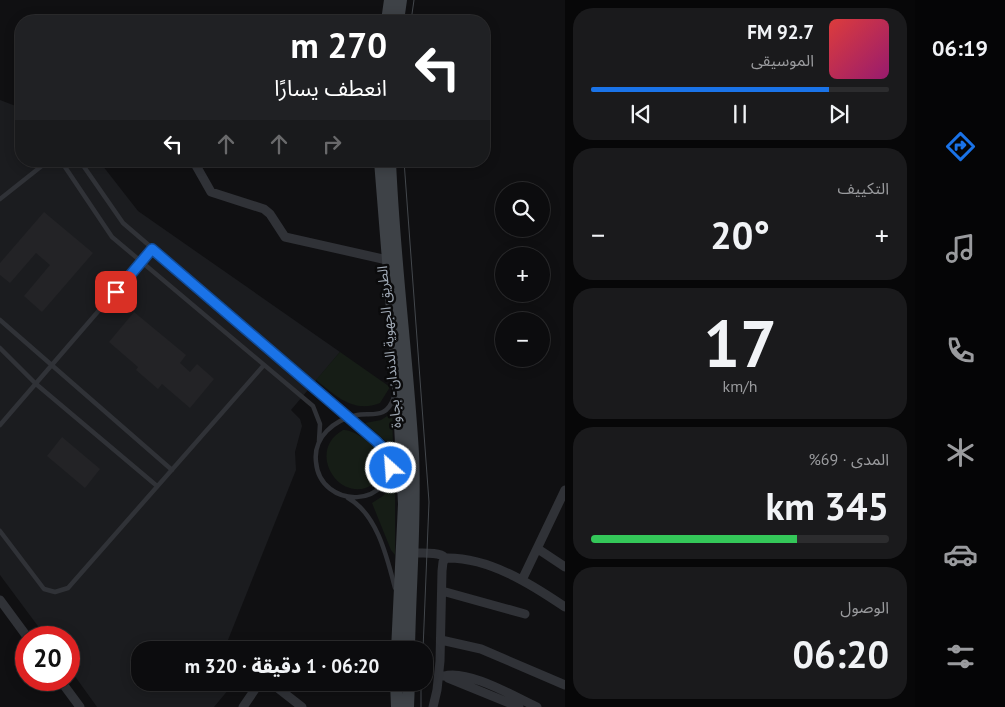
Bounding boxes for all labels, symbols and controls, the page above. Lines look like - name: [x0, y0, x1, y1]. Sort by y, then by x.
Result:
- text: 92.7 FM: [747, 20, 814, 44]
- text: 270 m: [290, 22, 387, 68]
- text: 06:19: [932, 34, 988, 62]
- icon: left: [405, 35, 470, 100]
- text: الموسيقى: [751, 50, 814, 70]
- text: انعطف يسارًا: [274, 74, 387, 102]
- icon: previous: [627, 100, 655, 128]
- icon: pause: [726, 100, 754, 128]
- icon: next: [825, 100, 853, 128]
- icon: directions: [943, 129, 978, 164]
- icon: left: [159, 130, 187, 158]
- icon: ahead: [212, 130, 240, 158]
- icon: ahead: [265, 130, 293, 158]
- icon: right: [318, 130, 346, 158]
- text: التكييف: [837, 178, 889, 198]
- map controls: [495, 182, 550, 367]
- button: search: [495, 182, 550, 237]
- text: 20°: [710, 210, 770, 259]
- text: −: [591, 216, 605, 253]
- text: +: [875, 216, 889, 253]
- icon: music: [943, 231, 978, 266]
- button: +: [495, 247, 550, 302]
- street label: الطريق الجهوية الدندان - بجاوة: [373, 265, 406, 429]
- pin: [95, 271, 137, 313]
- icon: arrive: [102, 278, 130, 306]
- text: 17: [703, 301, 777, 385]
- button: −: [495, 312, 550, 367]
- icon: phone: [943, 333, 978, 368]
- text: km/h: [722, 376, 758, 396]
- icon: climate: [943, 435, 978, 470]
- position arrow: [364, 441, 416, 493]
- text: المدى · 69%: [808, 449, 889, 469]
- text: 345 km: [765, 481, 889, 530]
- icon: car: [943, 537, 978, 572]
- text: الوصول: [840, 597, 889, 617]
- speed limit sign: 20: [15, 626, 80, 691]
- text: 06:20: [793, 629, 889, 678]
- icon: filters: [943, 639, 978, 674]
- text: 06:20 · 1 دقيقة · 320 m: [185, 654, 379, 678]

